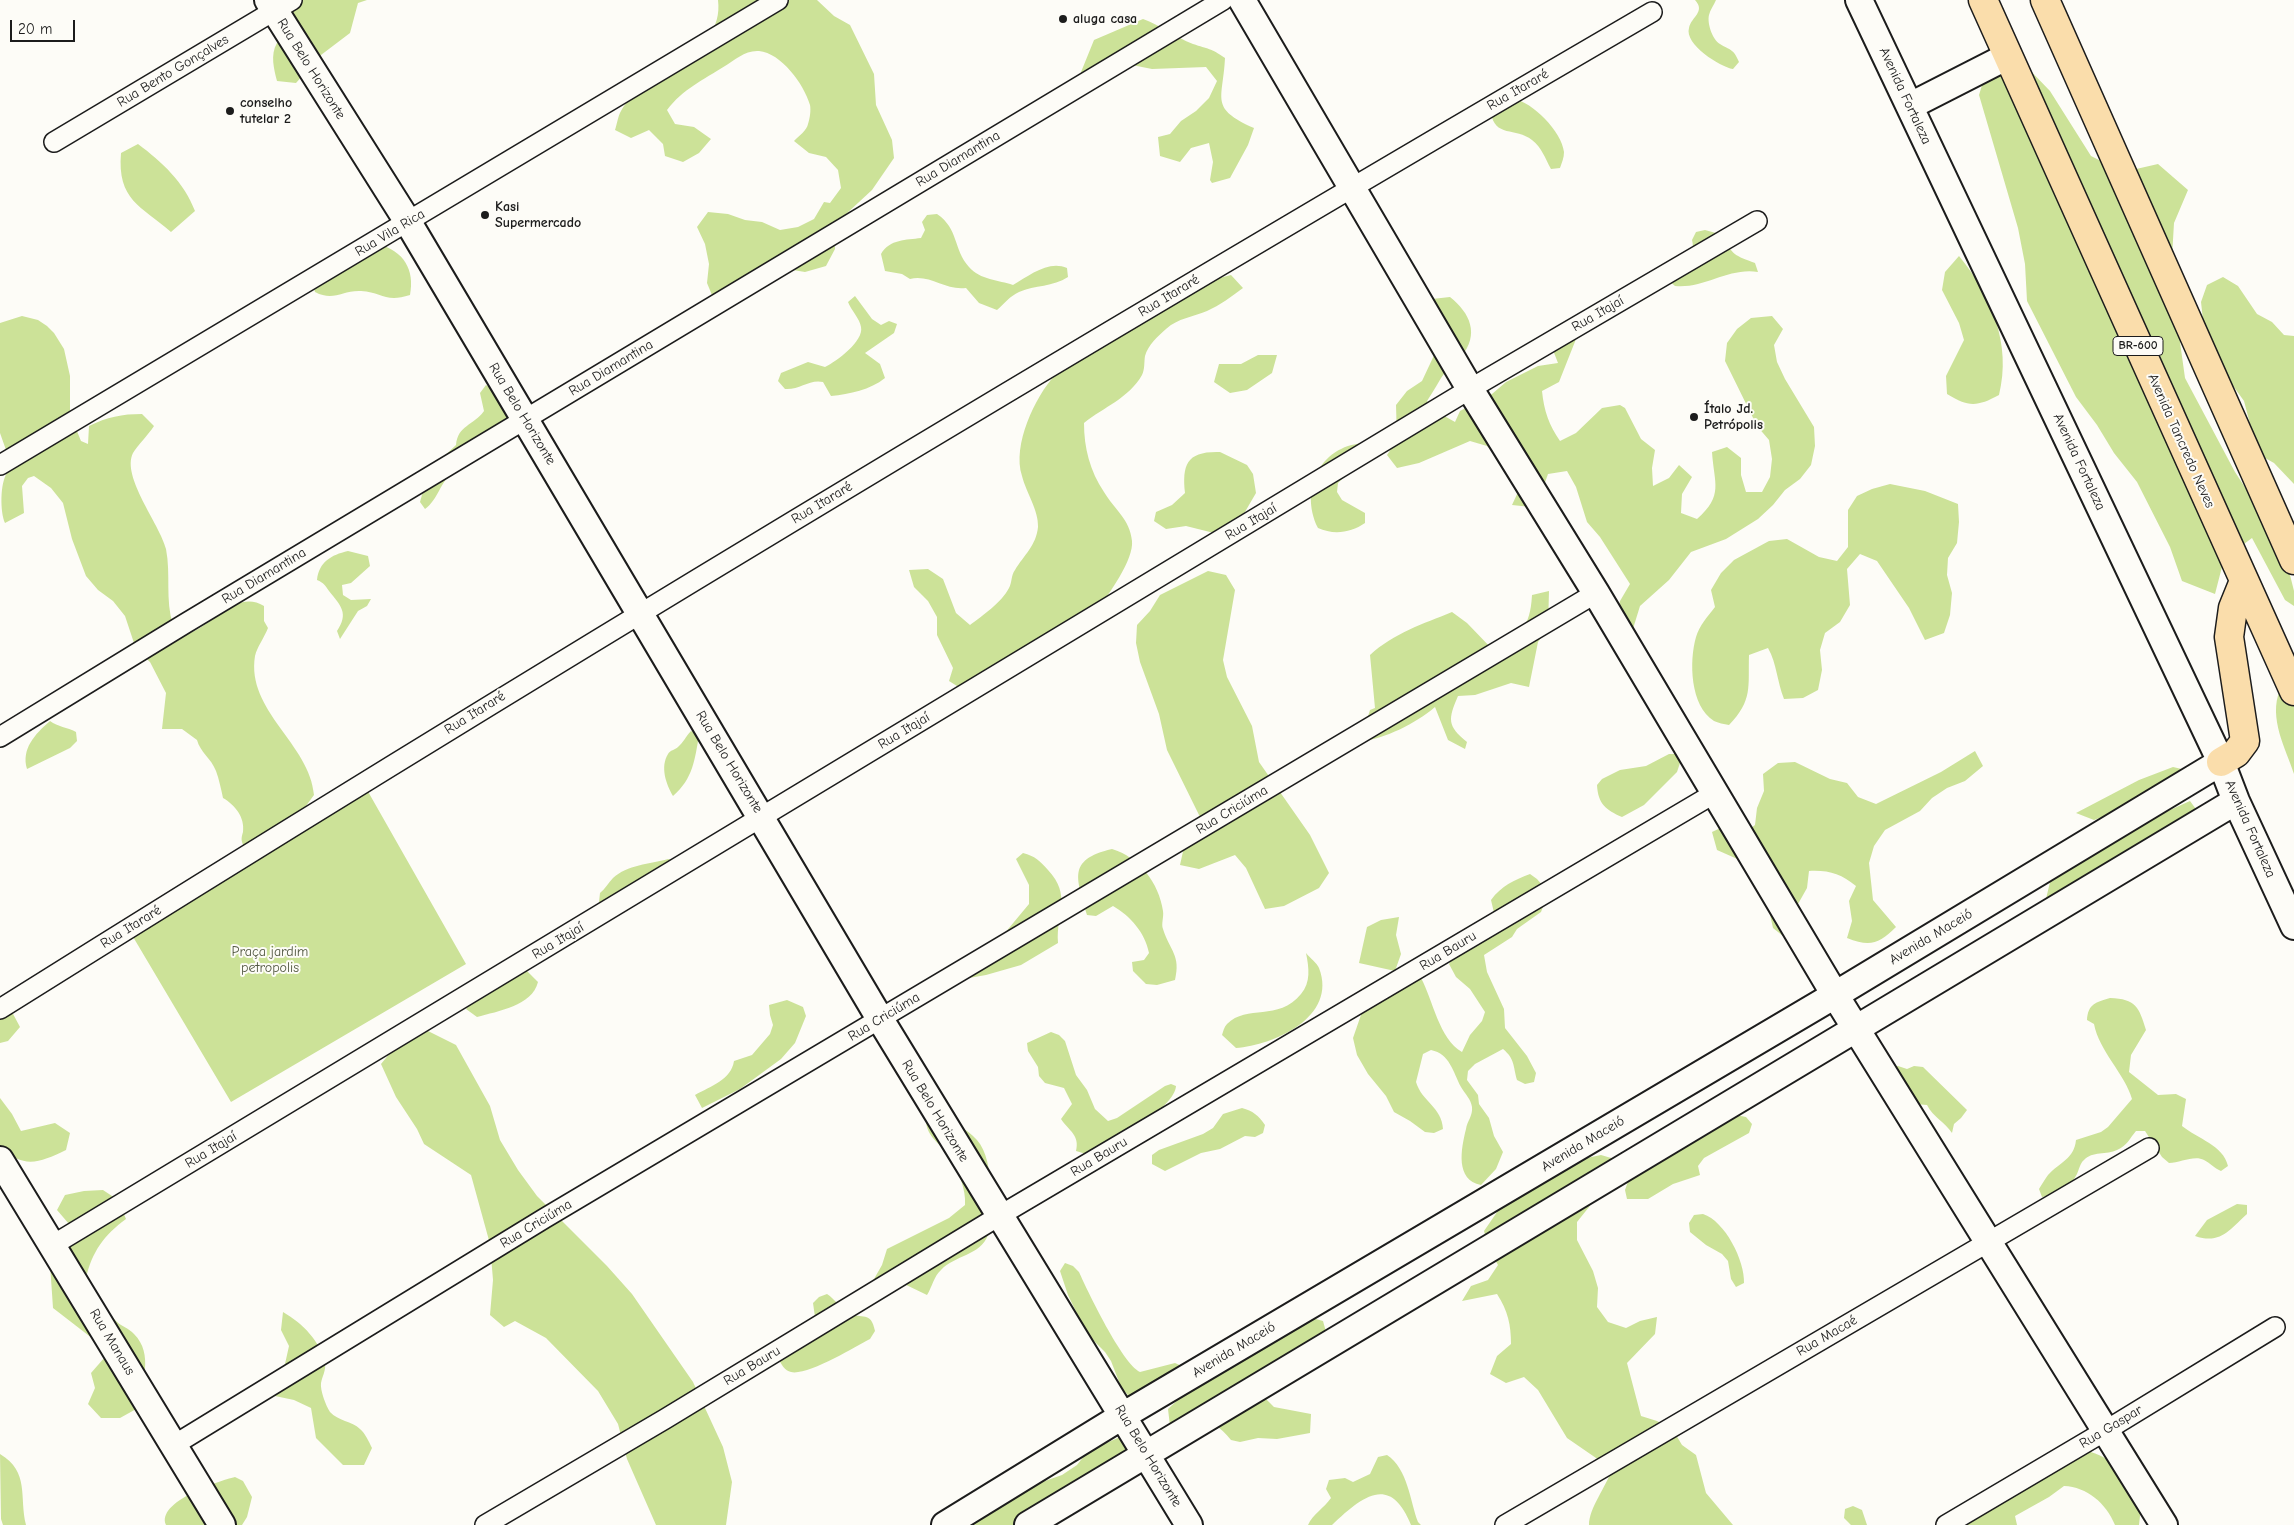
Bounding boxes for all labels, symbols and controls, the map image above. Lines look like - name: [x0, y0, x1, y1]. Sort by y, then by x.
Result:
- scale bar: [12, 10, 78, 42]
- place label: aluga casa: [1073, 11, 1137, 27]
- marker: aluga casa: [1057, 13, 1069, 25]
- street label: Rua Belo Horizonte: [273, 15, 349, 123]
- text: 20 m: [18, 20, 52, 38]
- street label: Rua Bento Gonçalves: [114, 31, 232, 111]
- street label: Avenida Fortaleza: [1875, 45, 1935, 147]
- street label: Rua Itararé: [1484, 66, 1552, 114]
- place label: conselho tutelar 2: [240, 95, 292, 128]
- marker: conselho tutelar 2: [224, 105, 236, 117]
- street label: Rua Diamantina: [913, 127, 1003, 191]
- place label: Kasi Supermercado: [495, 199, 581, 232]
- street label: Rua Vila Rica: [352, 206, 428, 260]
- marker: Kasi Supermercado: [479, 209, 491, 221]
- street label: Rua Itararé: [1135, 271, 1203, 321]
- street label: Rua Itajaí: [1569, 292, 1627, 336]
- street label: Rua Diamantina: [566, 336, 656, 400]
- road number: BR-600: [2113, 336, 2163, 356]
- street label: Rua Belo Horizonte: [485, 360, 559, 468]
- street label: Avenida Tancredo Neves: [2144, 371, 2218, 511]
- place label: Ítalo Jd. Petrópolis: [1704, 401, 1763, 434]
- marker: Ítalo Jd. Petrópolis: [1688, 411, 1700, 423]
- street label: Avenida Fortaleza: [2049, 411, 2109, 513]
- street label: Rua Itararé: [788, 478, 856, 528]
- street label: Rua Itajaí: [1222, 500, 1280, 544]
- street label: Rua Diamantina: [219, 544, 309, 608]
- street label: Rua Itararé: [442, 688, 508, 738]
- street label: Rua Belo Horizonte: [692, 708, 766, 816]
- street label: Rua Itajaí: [875, 709, 933, 753]
- street label: Avenida Fortaleza: [2221, 778, 2279, 880]
- street label: Rua Criciúma: [1193, 782, 1271, 838]
- street label: Rua Itararé: [98, 902, 164, 952]
- street label: Avenida Maceió: [1886, 906, 1976, 968]
- street label: Rua Itajaí: [529, 919, 587, 963]
- street label: Rua Bauru: [1417, 928, 1479, 974]
- park label: Praça jardim petropolis: [232, 944, 308, 976]
- street label: Rua Criciúma: [845, 989, 923, 1045]
- street label: Rua Belo Horizonte: [898, 1057, 972, 1165]
- street label: Avenida Maceió: [1538, 1113, 1628, 1175]
- street label: Rua Itajaí: [182, 1128, 240, 1172]
- street label: Rua Bauru: [1068, 1134, 1130, 1180]
- street label: Rua Criciúma: [497, 1196, 575, 1252]
- street label: Rua Manaus: [86, 1306, 138, 1378]
- street label: Rua Macaé: [1794, 1312, 1860, 1360]
- street label: Avenida Maceió: [1189, 1319, 1279, 1381]
- street label: Rua Bauru: [721, 1343, 783, 1389]
- street label: Rua Belo Horizonte: [1111, 1402, 1185, 1510]
- street label: Rua Gaspar: [2076, 1402, 2146, 1452]

